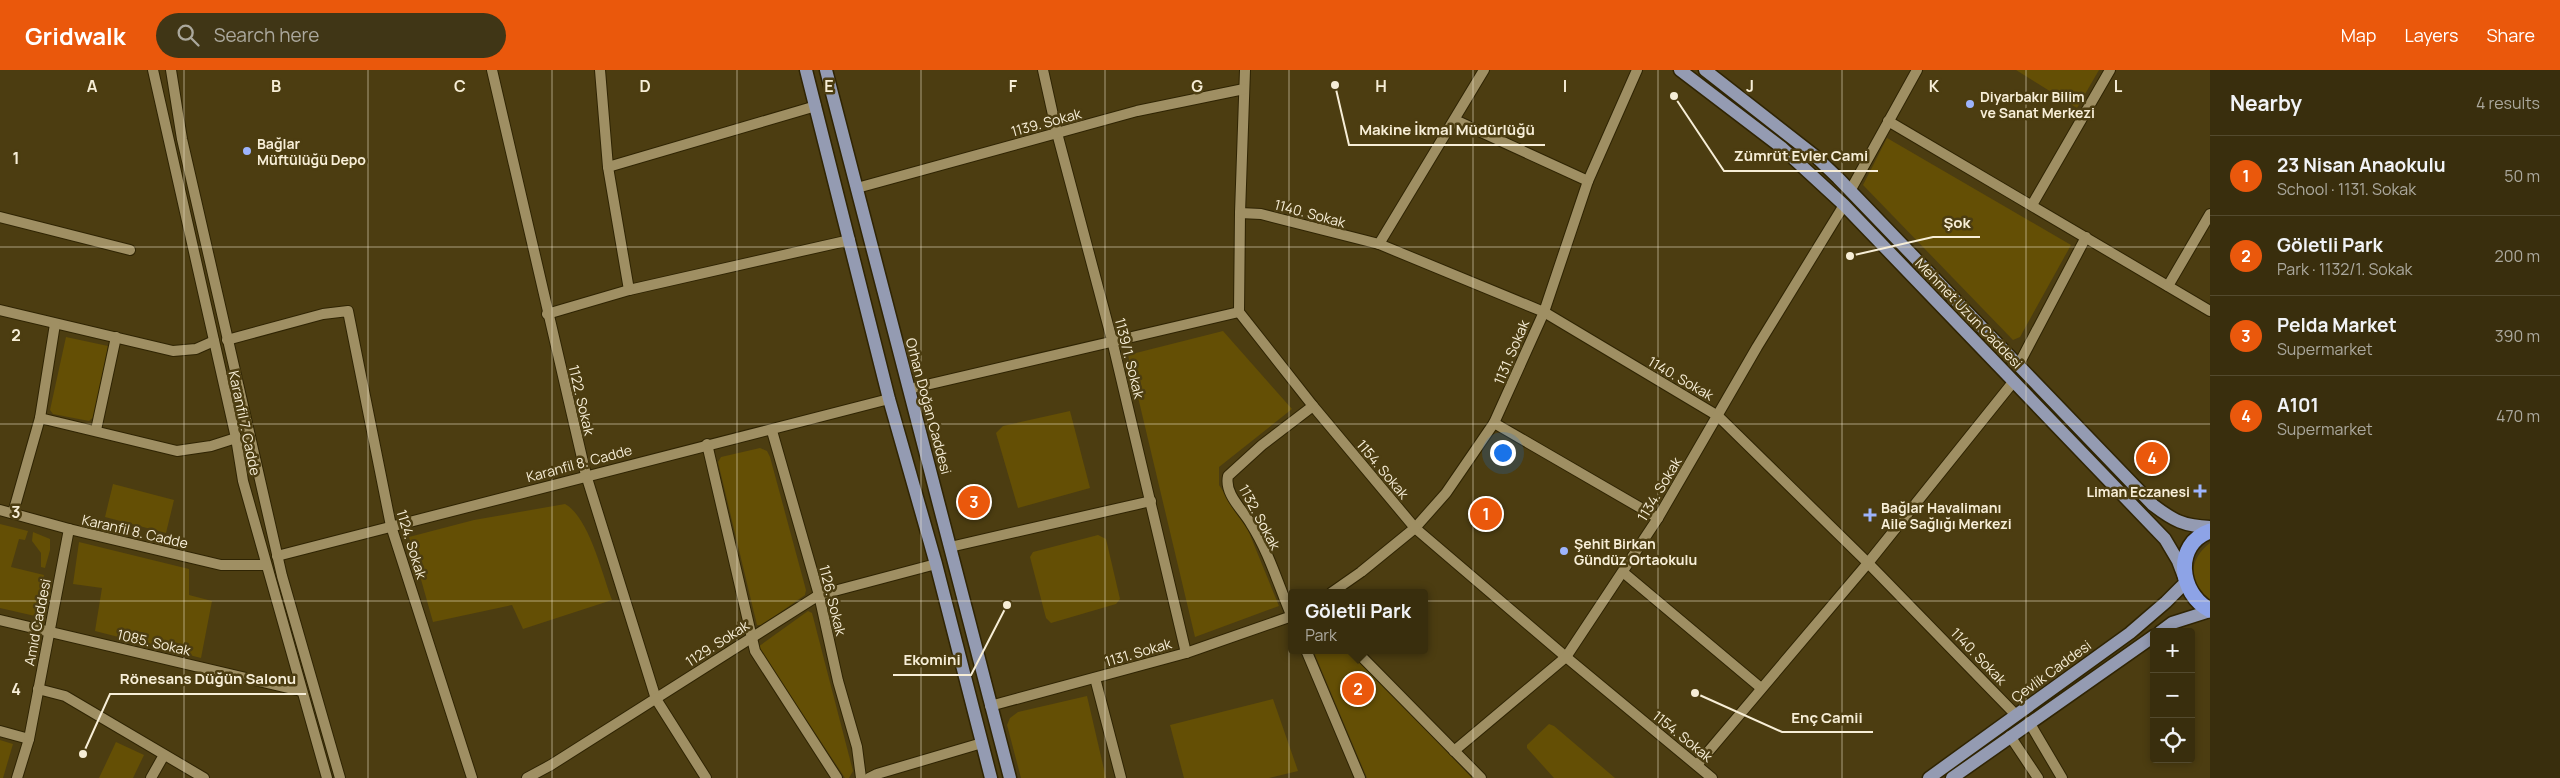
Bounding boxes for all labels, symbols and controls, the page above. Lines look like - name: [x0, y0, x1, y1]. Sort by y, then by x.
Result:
- search box: [156, 13, 506, 58]
- text: Gridwalk: [25, 19, 126, 52]
- icon: search: [174, 21, 202, 49]
- text: Search here: [214, 22, 319, 48]
- text: Map: [2341, 23, 2376, 47]
- text: Layers: [2404, 23, 2458, 47]
- text: Share: [2486, 23, 2535, 47]
- text: A: [87, 75, 98, 97]
- text: B: [271, 75, 281, 97]
- text: C: [454, 75, 466, 97]
- text: D: [639, 75, 651, 97]
- text: E: [824, 75, 834, 97]
- text: F: [1009, 75, 1018, 97]
- text: G: [1191, 75, 1203, 97]
- text: H: [1375, 75, 1387, 97]
- text: I: [1563, 75, 1567, 97]
- text: J: [1746, 75, 1754, 97]
- text: K: [1929, 75, 1940, 97]
- text: L: [2114, 75, 2123, 97]
- place label: Diyarbakır Bilim ve Sanat Merkezi: [1980, 87, 2095, 122]
- text: Nearby: [2230, 89, 2302, 117]
- text: 4 results: [2476, 92, 2540, 114]
- marker: Diyarbakır Bilim ve Sanat Merkezi: [1964, 98, 1976, 110]
- street label: 1139. Sokak: [1009, 103, 1084, 140]
- callout: Makine İkmal Müdürlüğü: [1349, 115, 1545, 145]
- text: Makine İkmal Müdürlüğü: [1359, 119, 1535, 140]
- place label: Bağlar Müftülüğü Depo: [257, 134, 366, 169]
- callout: Zümrüt Evler Cami: [1724, 141, 1878, 171]
- marker: Bağlar Müftülüğü Depo: [241, 145, 253, 157]
- text: Zümrüt Evler Cami: [1734, 145, 1868, 166]
- text: 1: [12, 147, 20, 169]
- text: 23 Nisan Anaokulu: [2277, 152, 2446, 178]
- text: 1: [2242, 165, 2250, 187]
- text: 50 m: [2504, 165, 2540, 187]
- text: School · 1131. Sokak: [2277, 178, 2416, 200]
- street label: 1140. Sokak: [1272, 194, 1349, 232]
- callout: Şok: [1933, 207, 1980, 237]
- text: Şok: [1943, 212, 1972, 233]
- text: Göletli Park: [2277, 232, 2383, 258]
- text: 2: [2241, 245, 2251, 267]
- text: 200 m: [2495, 245, 2540, 267]
- street label: Mehmet Uzun Caddesi: [1911, 254, 2027, 372]
- text: Park · 1132/1. Sokak: [2277, 258, 2413, 280]
- text: Pelda Market: [2277, 312, 2397, 338]
- street label: 1139/1. Sokak: [1111, 316, 1149, 401]
- street label: 1131. Sokak: [1489, 316, 1534, 387]
- text: 2: [11, 324, 21, 346]
- text: 3: [2241, 325, 2251, 347]
- text: 390 m: [2495, 325, 2540, 347]
- street label: Orhan Doğan Caddesi: [902, 336, 956, 476]
- text: Supermarket: [2277, 338, 2373, 360]
- street label: 1140. Sokak: [1645, 352, 1718, 405]
- street label: 1122. Sokak: [565, 363, 600, 438]
- street label: Karanfil 7. Cadde: [225, 369, 265, 477]
- text: A101: [2277, 392, 2319, 418]
- text: 4: [2241, 405, 2251, 427]
- text: 470 m: [2496, 405, 2540, 427]
- text: Supermarket: [2277, 418, 2373, 440]
- street label: 1154. Sokak: [1353, 435, 1414, 503]
- pin: 4: [2136, 439, 2168, 477]
- street label: Karanfil 8. Cadde: [524, 440, 634, 486]
- your location: [1490, 440, 1516, 466]
- street label: 1134. Sokak: [1632, 453, 1686, 525]
- street label: 1132. Sokak: [1235, 481, 1286, 554]
- place label: Liman Eczanesi: [2086, 482, 2190, 501]
- pin: 3: [958, 483, 990, 521]
- marker: Liman Eczanesi: [2194, 485, 2206, 497]
- pin: 1: [1470, 495, 1502, 533]
- place label: Bağlar Havalimanı Aile Sağlığı Merkezi: [1881, 498, 2012, 533]
- text: 3: [11, 501, 21, 523]
- street label: 1124. Sokak: [392, 507, 432, 582]
- marker: Bağlar Havalimanı Aile Sağlığı Merkezi: [1863, 508, 1877, 522]
- street label: Karanfil 8. Cadde: [80, 510, 190, 552]
- place label: Şehit Birkan Gündüz Ortaokulu: [1574, 534, 1697, 569]
- marker: Şehit Birkan Gündüz Ortaokulu: [1558, 545, 1570, 557]
- street label: 1126. Sokak: [815, 563, 851, 639]
- street label: Amid Caddesi: [19, 577, 55, 667]
- popup: [1288, 589, 1428, 654]
- text: Göletli Park: [1305, 598, 1411, 624]
- street label: 1129. Sokak: [682, 615, 753, 671]
- street label: 1140. Sokak: [1947, 623, 2012, 689]
- street label: 1085. Sokak: [115, 624, 194, 660]
- text: Park: [1305, 624, 1337, 646]
- map controls: [2150, 628, 2195, 763]
- button: +: [2150, 628, 2195, 673]
- street label: 1131. Sokak: [1102, 633, 1175, 671]
- street label: Çevlik Caddesi: [2007, 636, 2095, 706]
- callout: Ekomini: [893, 645, 971, 675]
- text: Ekomini: [903, 649, 961, 670]
- callout: Rönesans Düğün Salonu: [110, 664, 306, 694]
- text: Rönesans Düğün Salonu: [120, 668, 296, 689]
- pin: 2: [1342, 670, 1374, 708]
- button: −: [2150, 673, 2195, 718]
- text: 4: [11, 678, 21, 700]
- callout: Enç Camii: [1782, 702, 1873, 732]
- street label: 1154. Sokak: [1649, 706, 1718, 767]
- text: Enç Camii: [1791, 707, 1863, 728]
- button: locate: [2150, 718, 2195, 763]

